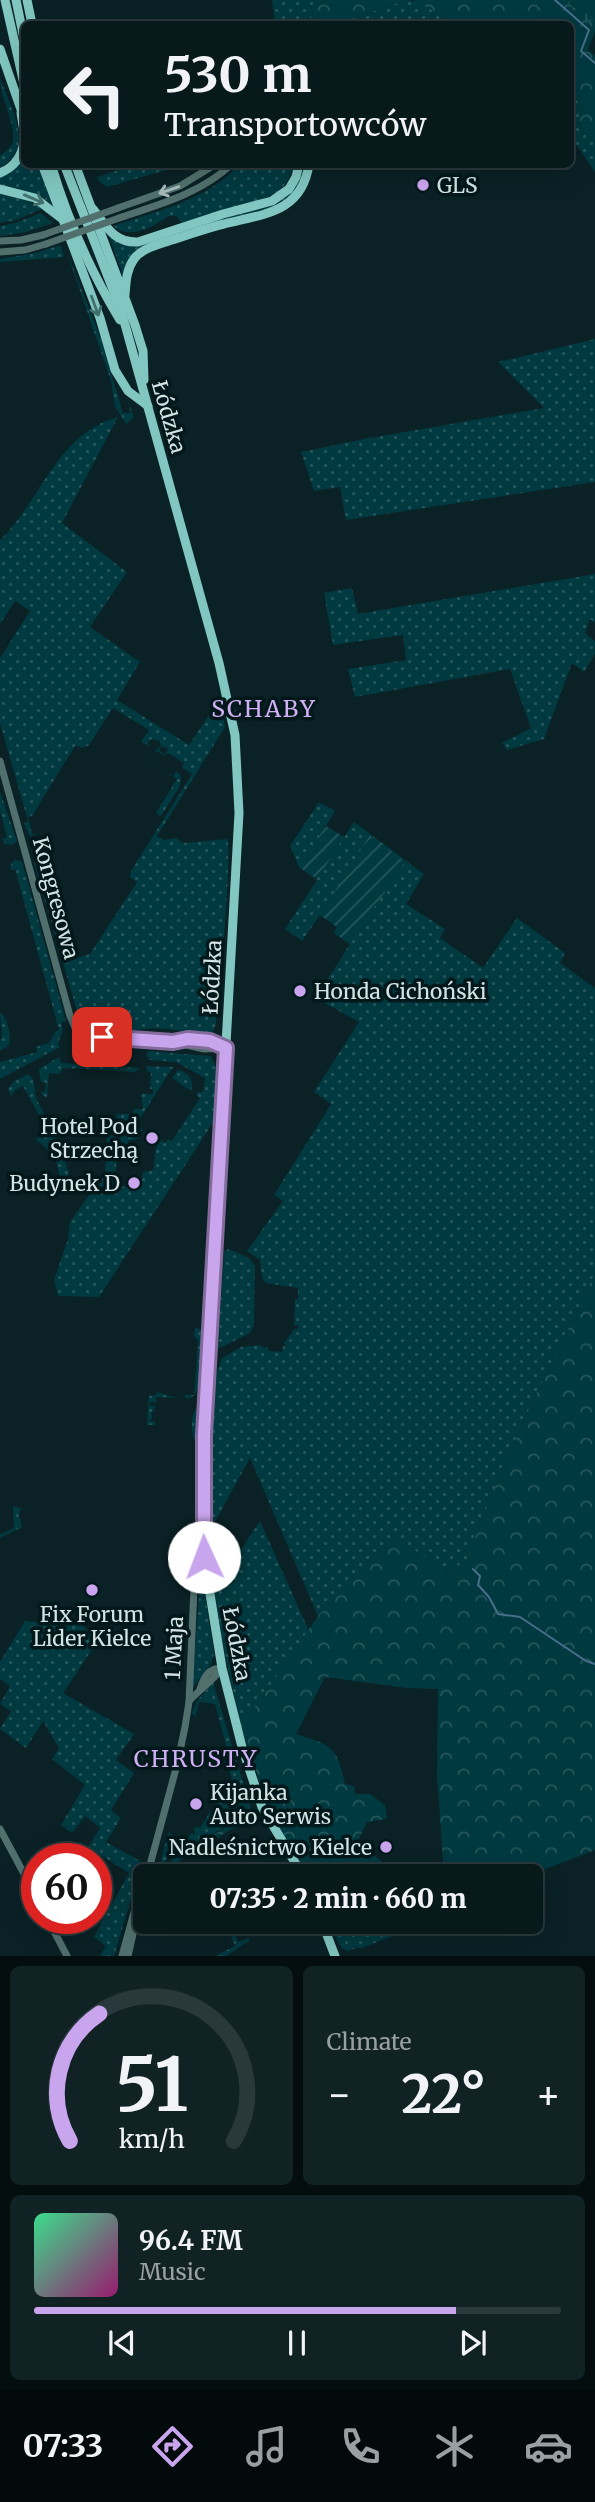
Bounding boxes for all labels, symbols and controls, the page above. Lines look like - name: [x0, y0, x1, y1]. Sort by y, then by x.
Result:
- text: 530 m: [164, 44, 312, 105]
- icon: left: [49, 49, 140, 140]
- text: Transportowców: [164, 105, 426, 145]
- place label: GLS: [437, 172, 478, 199]
- marker: GLS: [415, 177, 431, 193]
- one-way arrow: [159, 185, 181, 197]
- one-way arrow: [22, 193, 44, 206]
- one-way arrow: [90, 294, 102, 316]
- street label: Łódzka: [146, 377, 192, 457]
- district label: SCHABY: [211, 694, 317, 723]
- street label: Kongresowa: [27, 834, 85, 962]
- street label: Łódzka: [197, 939, 227, 1015]
- place label: Honda Cichoński: [314, 978, 487, 1005]
- marker: Honda Cichoński: [292, 983, 308, 999]
- pin: [72, 1007, 132, 1067]
- icon: arrive: [83, 1018, 121, 1056]
- place label: Hotel Pod Strzechą: [40, 1113, 138, 1164]
- marker: Hotel Pod Strzechą: [144, 1130, 160, 1146]
- place label: Budynek D: [9, 1170, 120, 1197]
- marker: Budynek D: [126, 1175, 142, 1191]
- position arrow: [167, 1520, 241, 1594]
- marker: Fix Forum Lider Kielce: [84, 1582, 100, 1598]
- place label: Fix Forum Lider Kielce: [33, 1601, 151, 1652]
- street label: Łódzka: [217, 1605, 257, 1683]
- street label: 1 Maja: [159, 1615, 189, 1681]
- district label: CHRUSTY: [134, 1744, 258, 1773]
- place label: Kijanka Auto Serwis: [209, 1779, 331, 1830]
- marker: Kijanka Auto Serwis: [188, 1796, 204, 1812]
- place label: Nadleśnictwo Kielce: [169, 1834, 372, 1861]
- marker: Nadleśnictwo Kielce: [378, 1839, 394, 1855]
- speed limit sign: 60: [21, 1843, 112, 1934]
- text: 07:35 · 2 min · 660 m: [210, 1882, 467, 1915]
- text: Climate: [327, 2027, 412, 2056]
- text: 51: [115, 2040, 188, 2132]
- text: 22°: [401, 2062, 486, 2127]
- text: −: [327, 2071, 352, 2118]
- text: +: [536, 2071, 561, 2118]
- text: km/h: [118, 2123, 184, 2155]
- text: 96.4 FM: [139, 2224, 243, 2257]
- text: Music: [139, 2257, 206, 2286]
- icon: previous: [103, 2324, 141, 2362]
- icon: pause: [278, 2324, 316, 2362]
- icon: next: [454, 2324, 492, 2362]
- icon: directions: [148, 2422, 197, 2471]
- icon: music: [242, 2422, 291, 2471]
- icon: phone: [336, 2422, 385, 2471]
- icon: climate: [430, 2422, 479, 2471]
- icon: car: [524, 2422, 573, 2471]
- text: 07:33: [22, 2426, 103, 2466]

